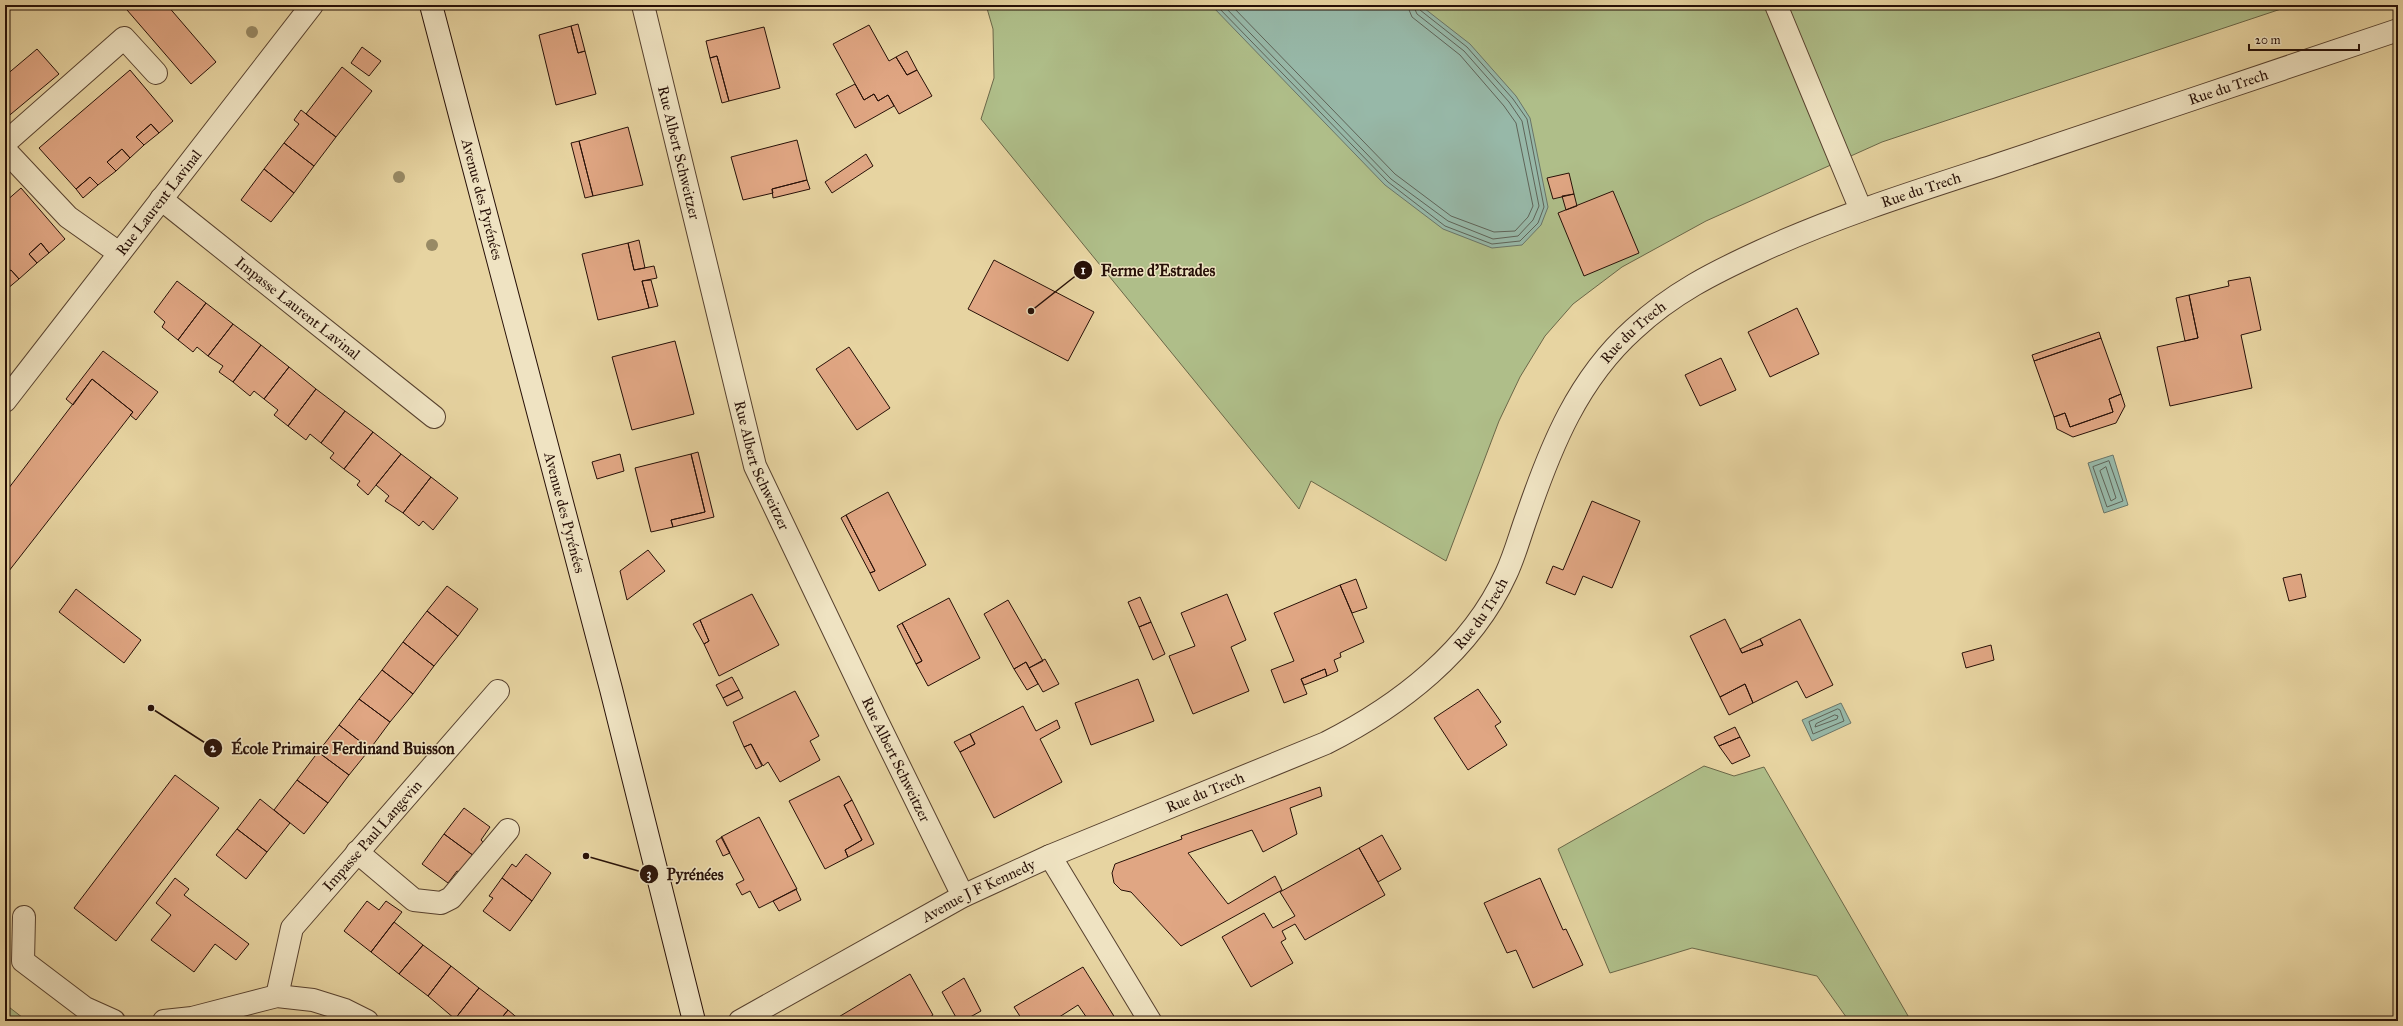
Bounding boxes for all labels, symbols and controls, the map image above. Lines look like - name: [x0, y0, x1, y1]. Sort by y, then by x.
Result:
- scale bar: [2249, 26, 2359, 52]
- text: 20 m: [2255, 33, 2281, 47]
- street label: Rue du Trech: [2186, 65, 2271, 109]
- street label: Rue Albert Schweitzer: [654, 84, 704, 222]
- street label: Avenue des Pyrénées: [457, 136, 507, 262]
- street label: Rue Laurent Lavinal: [112, 145, 206, 259]
- street label: Rue du Trech: [1879, 168, 1964, 212]
- street label: Impasse Laurent Lavinal: [232, 253, 364, 364]
- callout: Ferme d’Estrades: [1073, 256, 1224, 284]
- text: Ferme d’Estrades: [1101, 261, 1215, 280]
- text: 1: [1081, 263, 1086, 277]
- street label: Rue du Trech: [1597, 297, 1670, 367]
- street label: Rue Albert Schweitzer: [730, 399, 794, 533]
- street label: Avenue des Pyrénées: [540, 449, 589, 575]
- street label: Rue du Trech: [1450, 575, 1512, 653]
- street label: Rue Albert Schweitzer: [858, 694, 934, 825]
- callout: École Primaire Ferdinand Buisson: [203, 734, 462, 762]
- text: École Primaire Ferdinand Buisson: [231, 737, 455, 758]
- text: 2: [210, 741, 217, 755]
- street label: Rue du Trech: [1163, 768, 1248, 817]
- street label: Impasse Paul Langevin: [319, 776, 426, 895]
- street label: Avenue J F Kennedy: [918, 855, 1039, 927]
- callout: Pyrénées: [639, 860, 732, 888]
- text: Pyrénées: [666, 865, 724, 885]
- text: 3: [647, 867, 652, 882]

